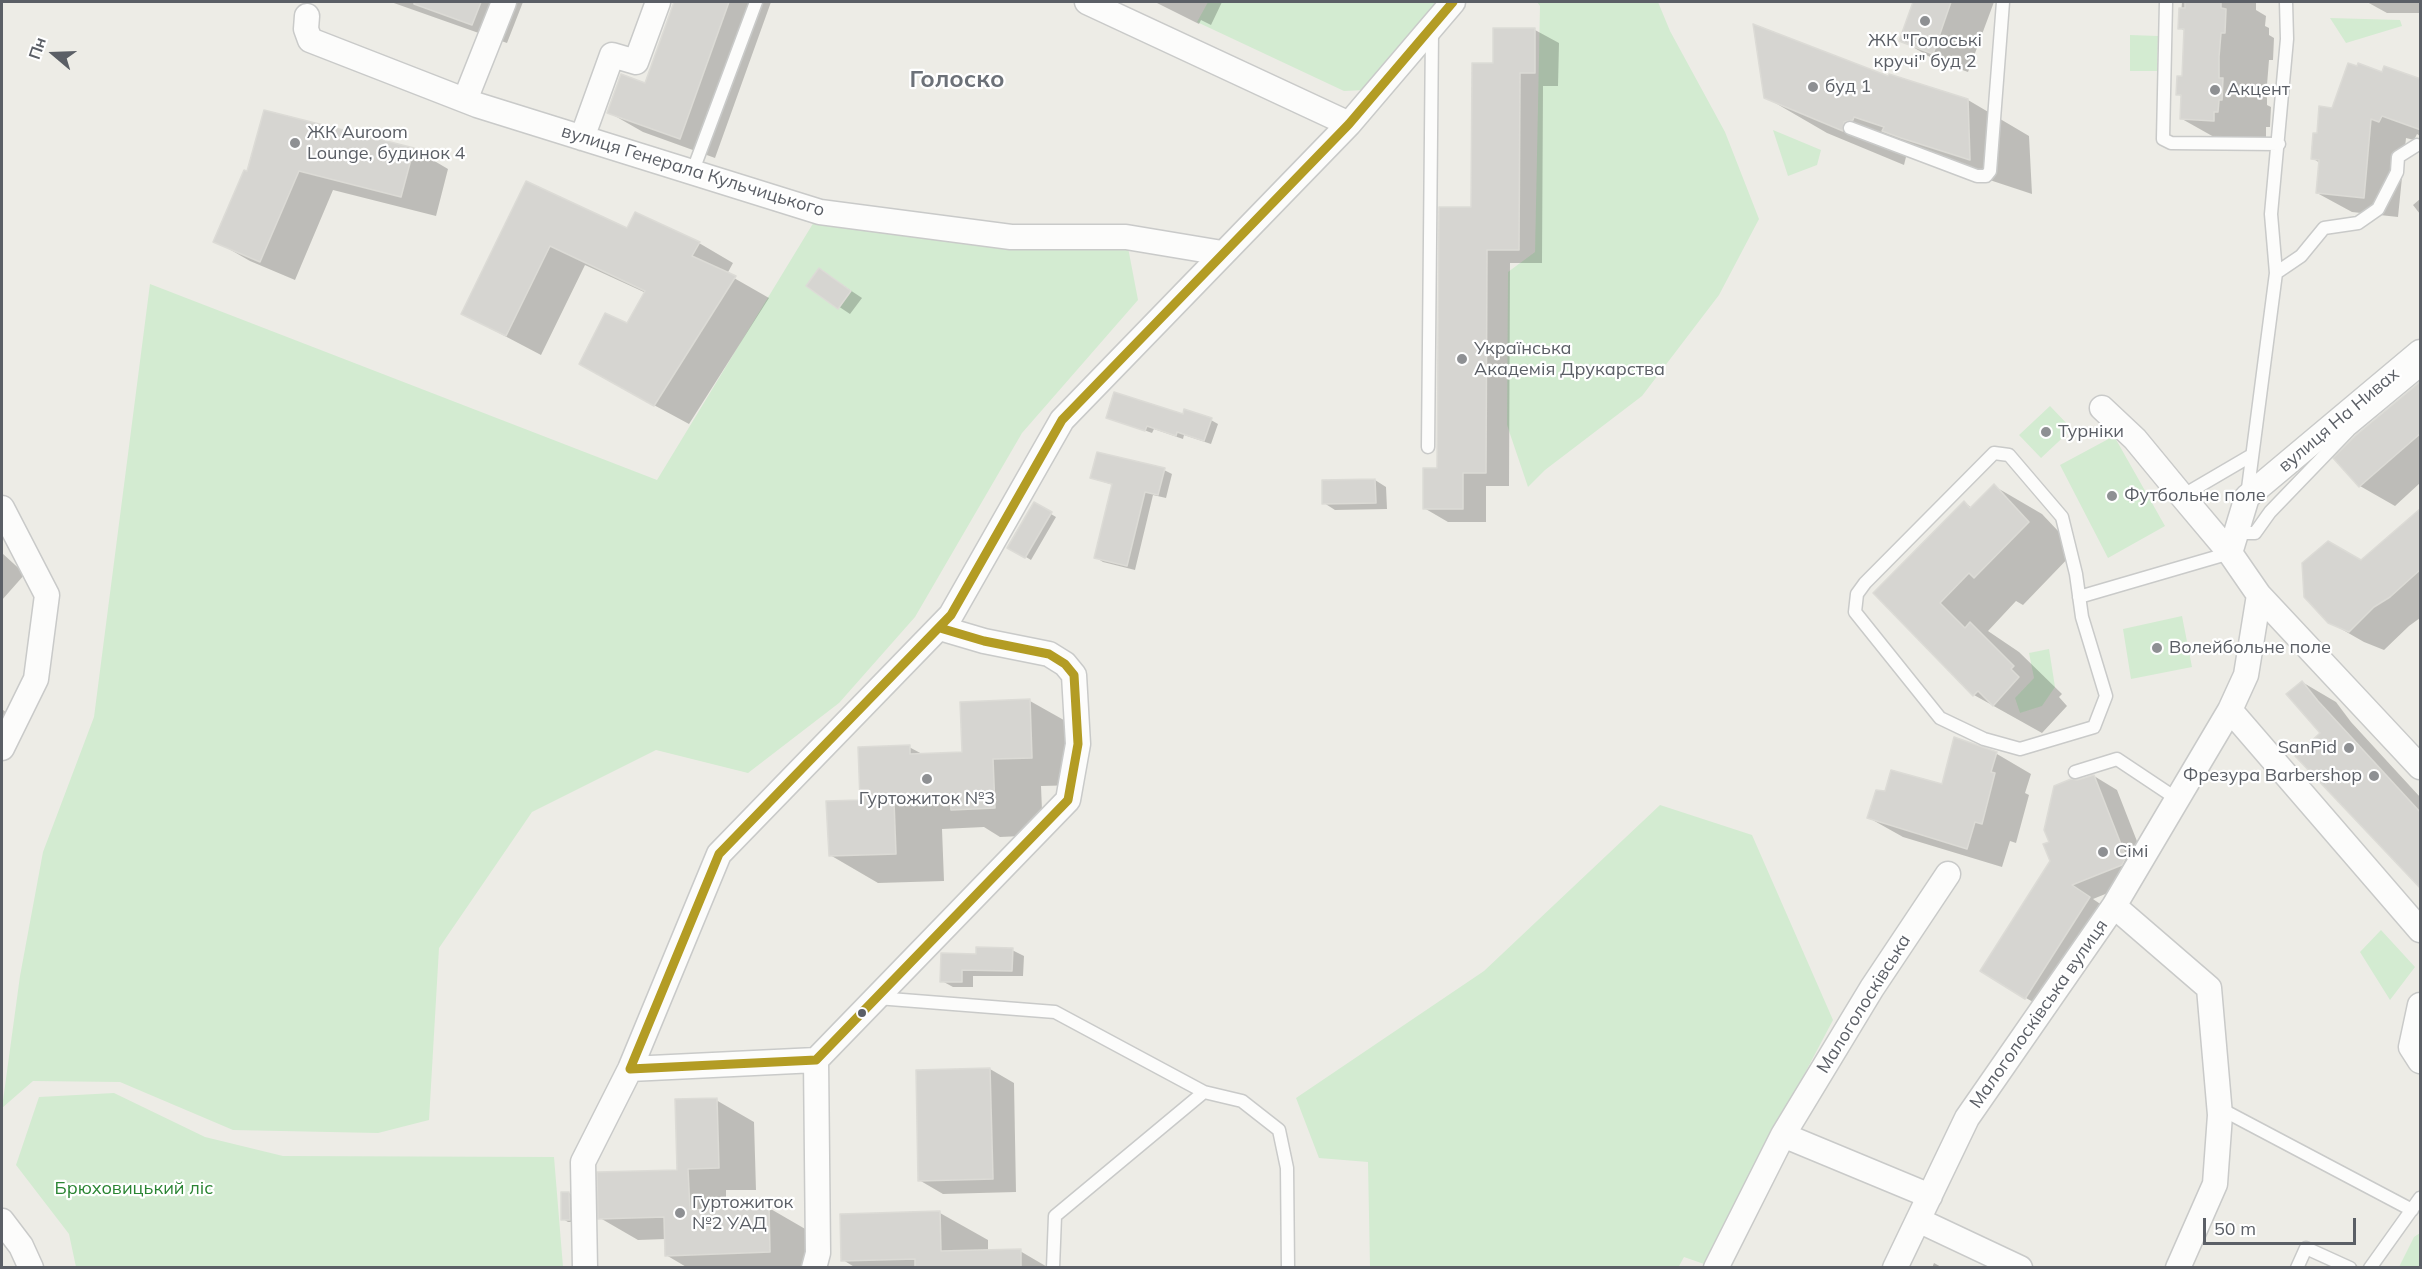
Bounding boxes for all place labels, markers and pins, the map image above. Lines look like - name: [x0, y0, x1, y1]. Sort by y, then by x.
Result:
- marker: ЖК "Голоські кручі" буд 2: [1918, 14, 1932, 28]
- place label: ЖК "Голоські кручі" буд 2: [1868, 30, 1982, 72]
- place label: буд 1: [1825, 76, 1871, 98]
- place label: Акцент: [2227, 79, 2290, 101]
- marker: буд 1: [1806, 80, 1820, 94]
- marker: Акцент: [2208, 83, 2222, 97]
- place label: ЖК Auroom Lounge, будинок 4: [307, 122, 465, 164]
- marker: ЖК Auroom Lounge, будинок 4: [288, 136, 302, 150]
- place label: Українська Академія Друкарства: [1474, 338, 1665, 380]
- marker: Українська Академія Друкарства: [1455, 352, 1469, 366]
- place label: Турніки: [2058, 421, 2124, 443]
- marker: Турніки: [2039, 425, 2053, 439]
- place label: Футбольне поле: [2124, 485, 2266, 507]
- marker: Футбольне поле: [2105, 489, 2119, 503]
- place label: Волейбольне поле: [2169, 637, 2331, 659]
- marker: Волейбольне поле: [2150, 641, 2164, 655]
- place label: SanPid: [2278, 737, 2337, 759]
- marker: SanPid: [2342, 741, 2356, 755]
- place label: Фрезура Barbershop: [2183, 765, 2362, 787]
- marker: Фрезура Barbershop: [2367, 769, 2381, 783]
- marker: Гуртожиток №3: [920, 772, 934, 786]
- place label: Гуртожиток №3: [859, 788, 995, 810]
- place label: Сімі: [2115, 841, 2148, 863]
- marker: Сімі: [2096, 845, 2110, 859]
- unlabelled marker: [856, 1007, 868, 1019]
- place label: Гуртожиток №2 УАД: [692, 1192, 793, 1234]
- marker: Гуртожиток №2 УАД: [673, 1206, 687, 1220]

